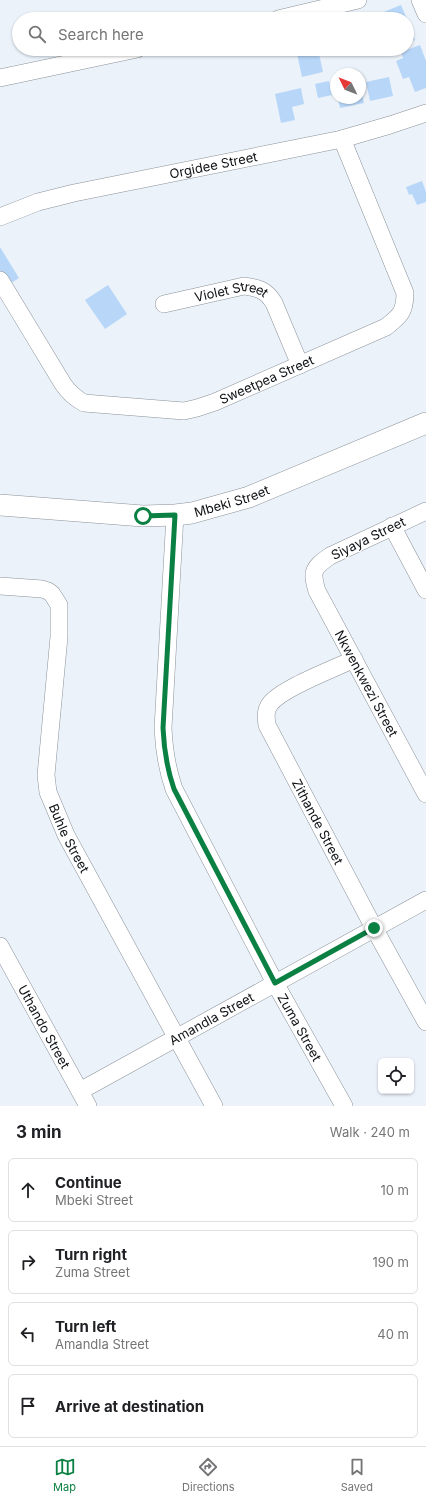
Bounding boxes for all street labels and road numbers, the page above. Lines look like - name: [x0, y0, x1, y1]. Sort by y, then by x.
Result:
- street label: Orgidee Street: [168, 148, 259, 182]
- street label: Violet Street: [193, 278, 272, 305]
- street label: Sweetpea Street: [217, 352, 316, 407]
- street label: Mbeki Street: [192, 481, 272, 520]
- street label: Siyaya Street: [328, 513, 408, 563]
- street label: Nkwenkwezi Street: [332, 627, 402, 739]
- street label: Zithande Street: [289, 776, 347, 867]
- street label: Buhle Street: [46, 801, 93, 875]
- street label: Uthando Street: [15, 982, 74, 1071]
- street label: Amandla Street: [166, 989, 256, 1048]
- street label: Zuma Street: [275, 991, 325, 1064]

